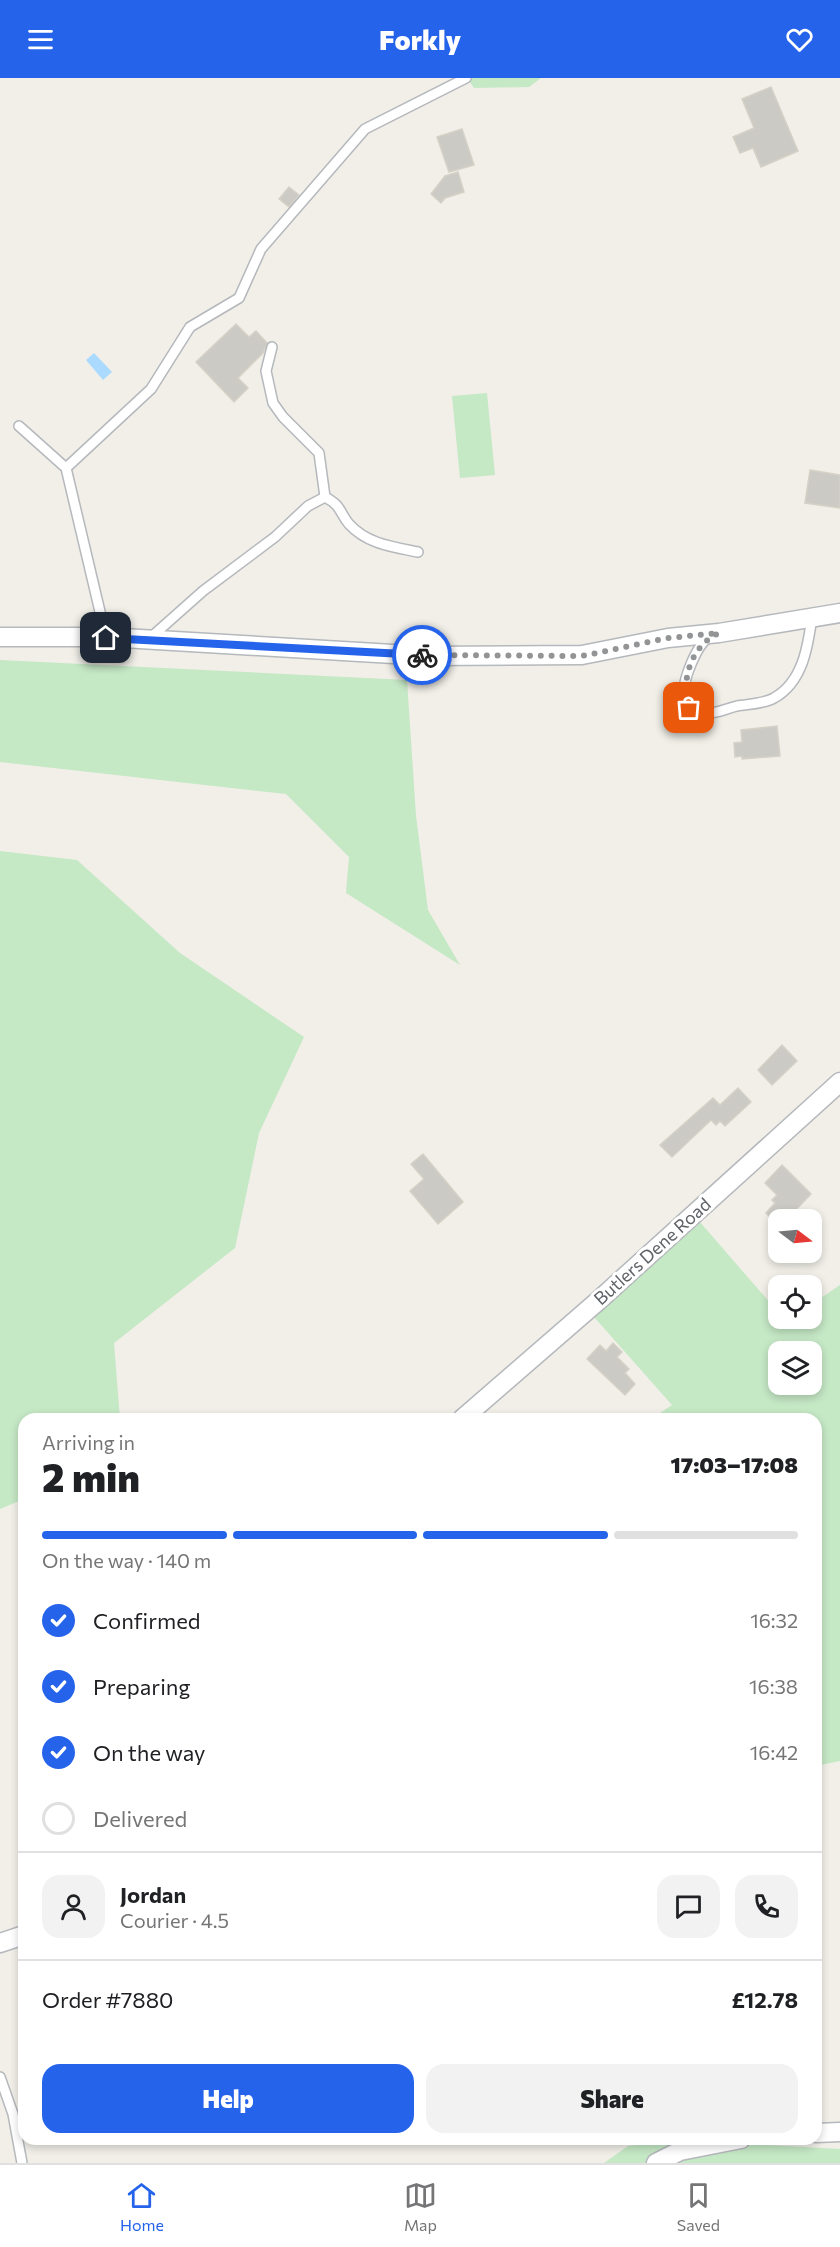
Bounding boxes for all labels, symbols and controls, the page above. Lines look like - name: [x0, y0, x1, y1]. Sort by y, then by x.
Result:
- icon: menu: [24, 23, 57, 56]
- text: Forkly: [379, 23, 461, 56]
- icon: heart: [783, 23, 816, 56]
- pin: [80, 612, 131, 663]
- icon: home: [89, 621, 122, 654]
- courier: [392, 625, 452, 685]
- icon: bike: [406, 639, 439, 672]
- pin: [663, 682, 714, 733]
- icon: bag: [672, 691, 705, 724]
- street label: Butlers Dene Road: [589, 1193, 715, 1309]
- north arrow: [768, 1209, 822, 1263]
- map controls: [768, 1209, 822, 1395]
- button: locate: [768, 1275, 822, 1329]
- button: layers: [768, 1341, 822, 1395]
- text: Arriving in: [42, 1430, 135, 1454]
- text: 17:03–17:08: [671, 1451, 798, 1478]
- text: 2 min: [42, 1452, 140, 1500]
- text: On the way · 140 m: [42, 1548, 211, 1572]
- icon: check: [42, 1604, 75, 1637]
- text: Confirmed: [93, 1607, 200, 1634]
- text: 16:32: [750, 1608, 798, 1632]
- icon: check: [42, 1670, 75, 1703]
- text: Preparing: [93, 1673, 190, 1700]
- text: 16:38: [749, 1674, 798, 1698]
- icon: check: [42, 1736, 75, 1769]
- text: On the way: [93, 1739, 205, 1766]
- text: 16:42: [750, 1740, 798, 1764]
- text: Delivered: [93, 1805, 187, 1832]
- button: person: [42, 1875, 105, 1938]
- button: chat: [657, 1875, 720, 1938]
- button: phone: [735, 1875, 798, 1938]
- text: Jordan: [120, 1881, 186, 1908]
- text: Courier · 4.5: [120, 1908, 229, 1932]
- text: Order #7880: [42, 1986, 173, 2013]
- text: £12.78: [731, 1986, 798, 2013]
- button: Help: [42, 2064, 414, 2133]
- button: Share: [426, 2064, 798, 2133]
- tab: Home: [120, 2179, 164, 2234]
- tab: Map: [404, 2179, 437, 2234]
- tab: Saved: [677, 2179, 720, 2234]

